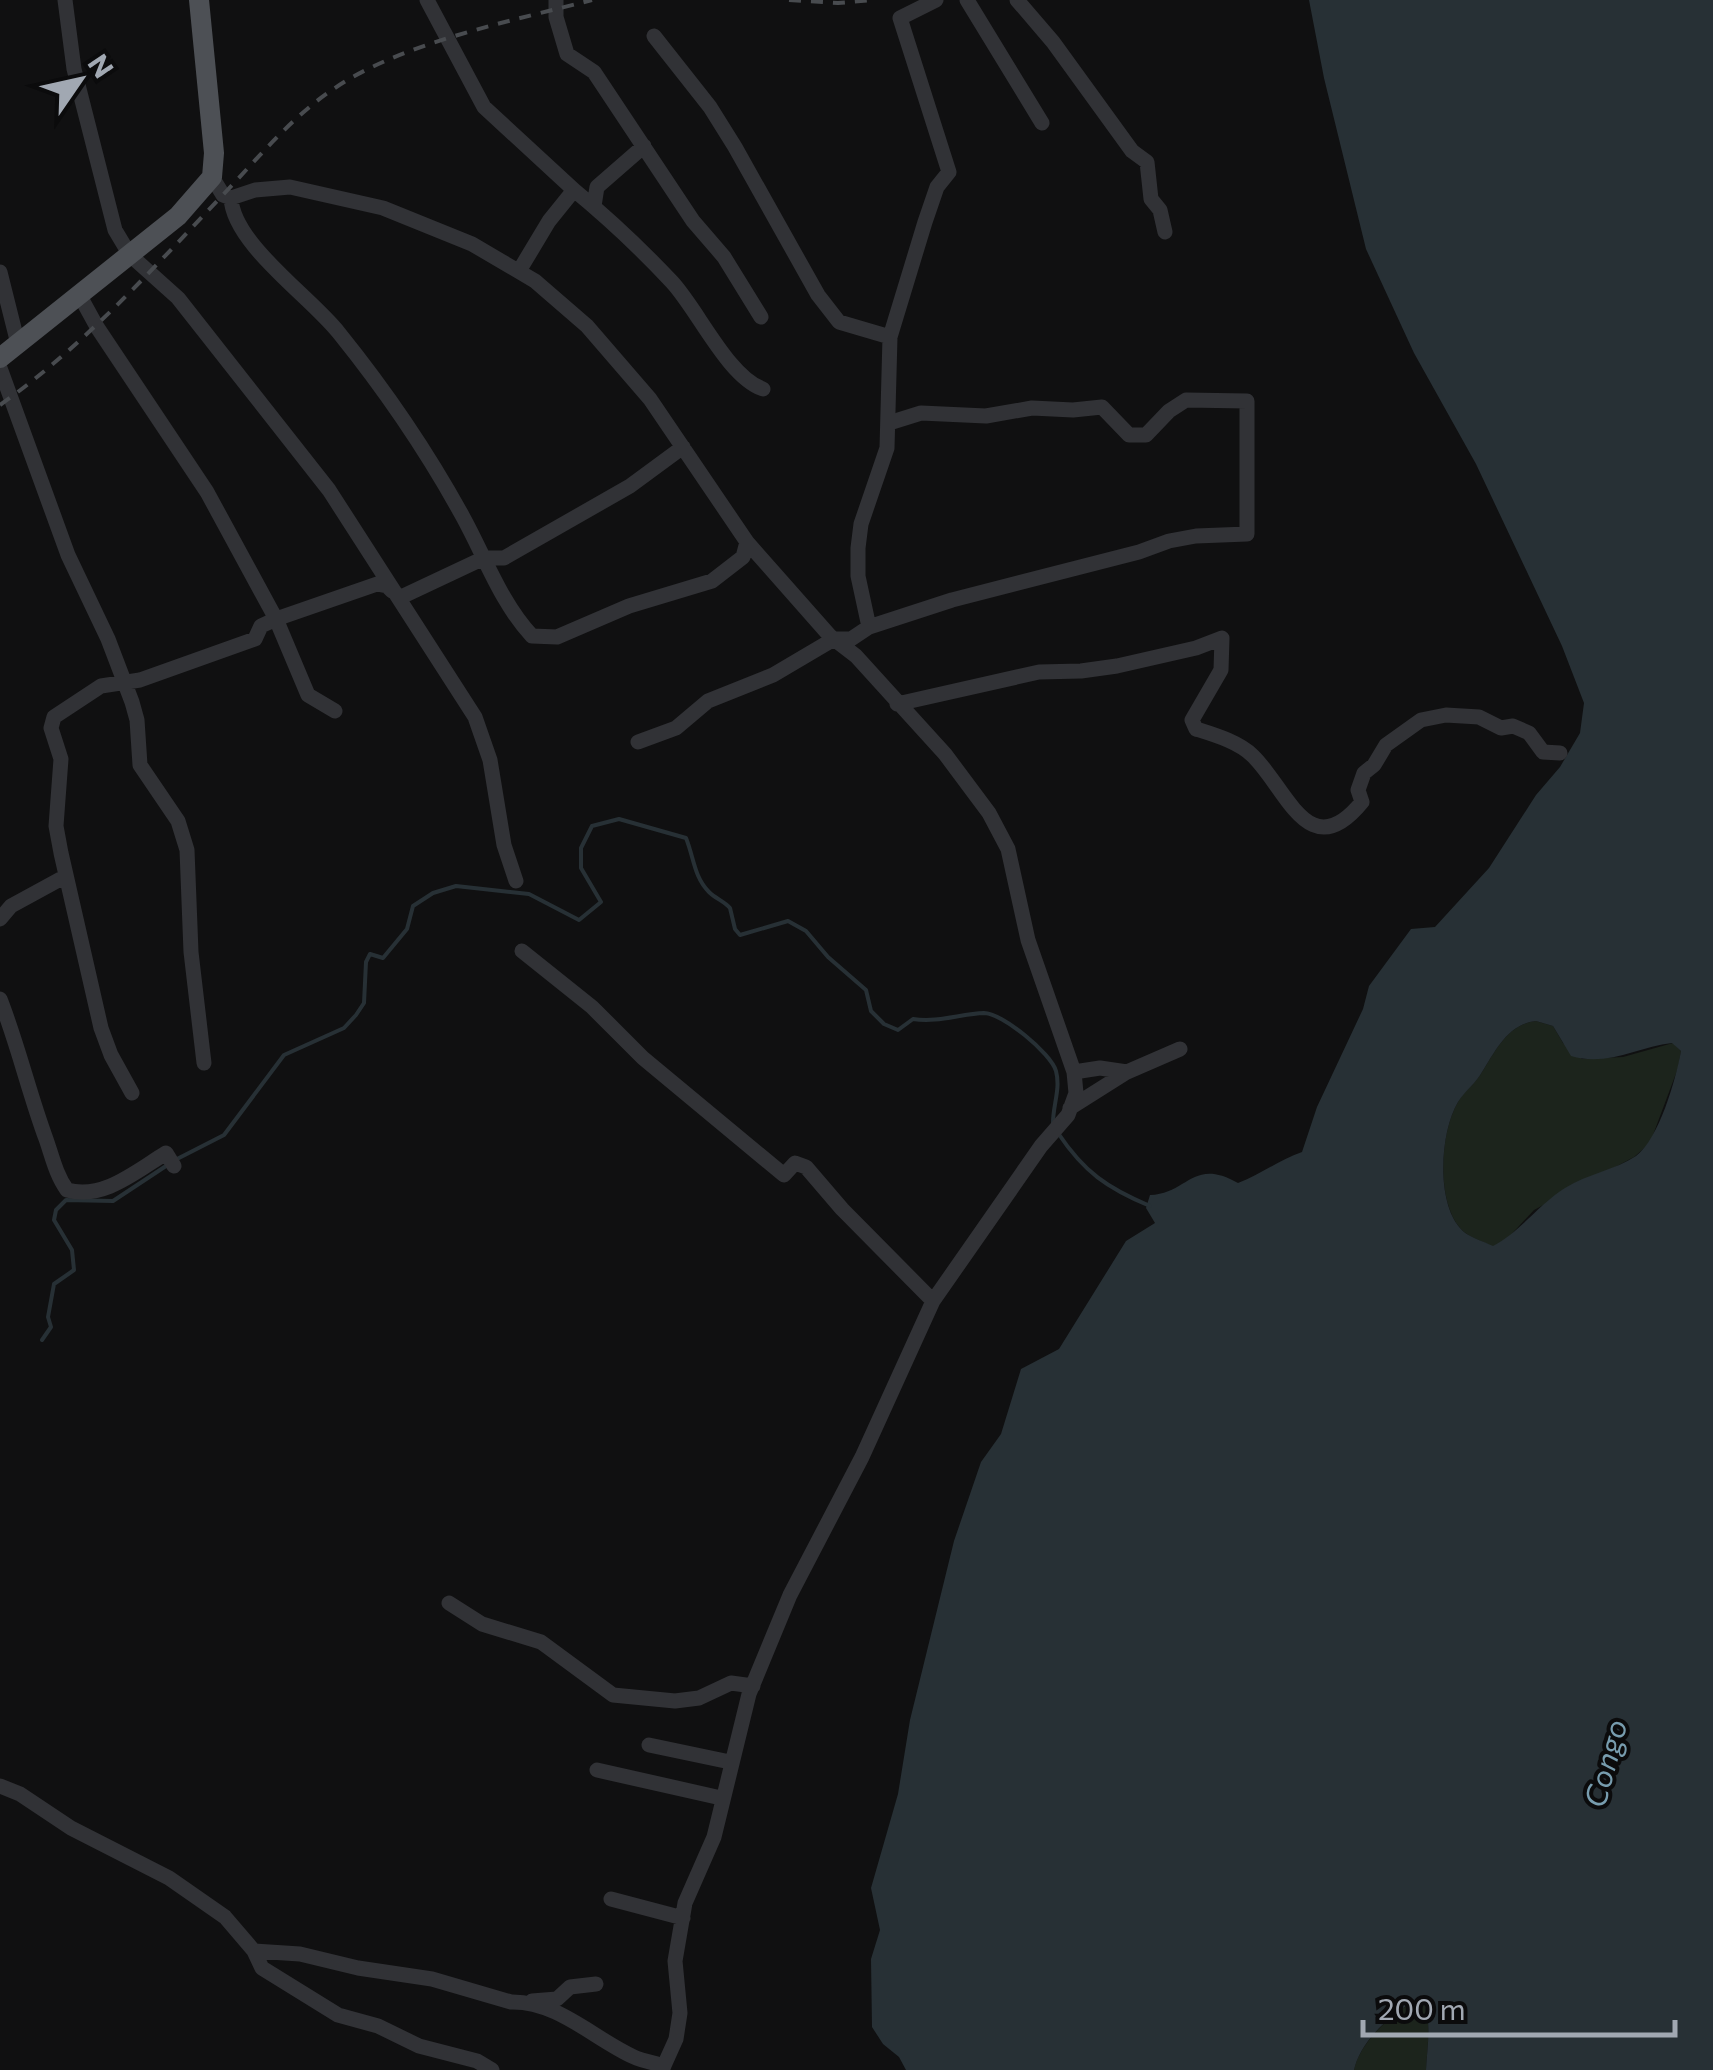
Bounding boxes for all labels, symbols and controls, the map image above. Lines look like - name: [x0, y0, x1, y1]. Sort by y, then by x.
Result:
- north arrow: [30, 30, 130, 130]
- text: N: [82, 47, 122, 84]
- water label: Congo: [1575, 1715, 1633, 1811]
- scale bar: [1363, 1975, 1676, 2037]
- text: 200 m: [1378, 1989, 1466, 2026]

